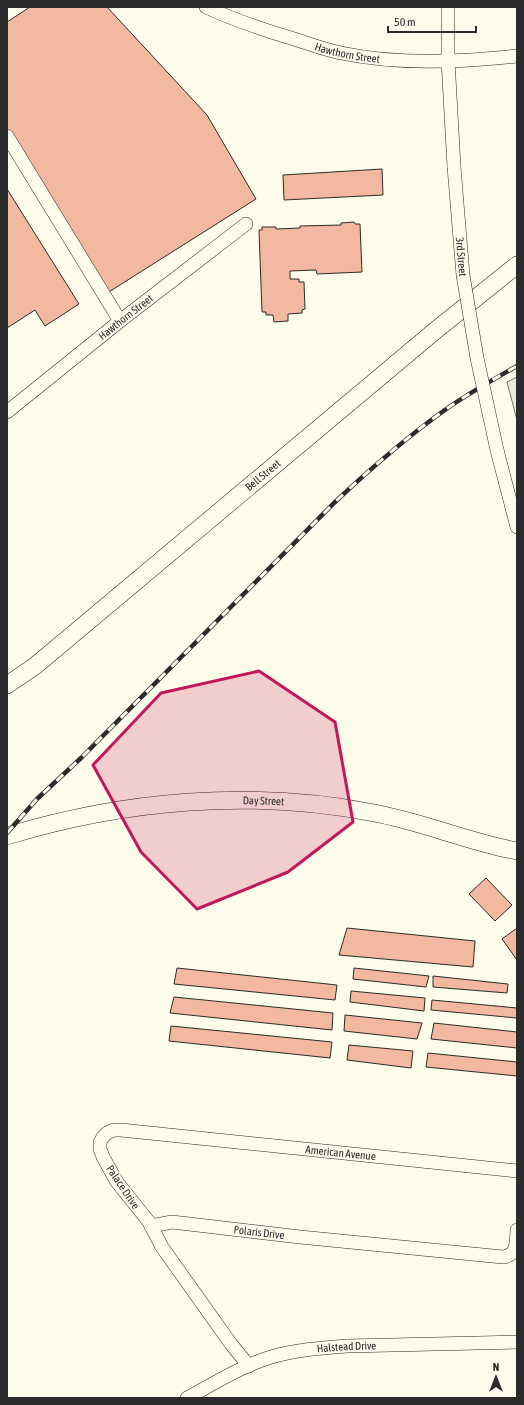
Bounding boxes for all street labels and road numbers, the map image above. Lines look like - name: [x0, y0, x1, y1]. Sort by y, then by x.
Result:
- street label: Hawthorn Street: [313, 40, 380, 65]
- street label: 3rd Street: [454, 237, 469, 277]
- street label: Hawthorn Street: [96, 292, 155, 342]
- street label: Bell Street: [243, 457, 283, 493]
- street label: Day Street: [243, 794, 285, 808]
- street label: American Avenue: [305, 1143, 376, 1162]
- street label: Palace Drive: [104, 1163, 142, 1211]
- street label: Polaris Drive: [233, 1223, 285, 1241]
- street label: Halstead Drive: [316, 1339, 376, 1355]

